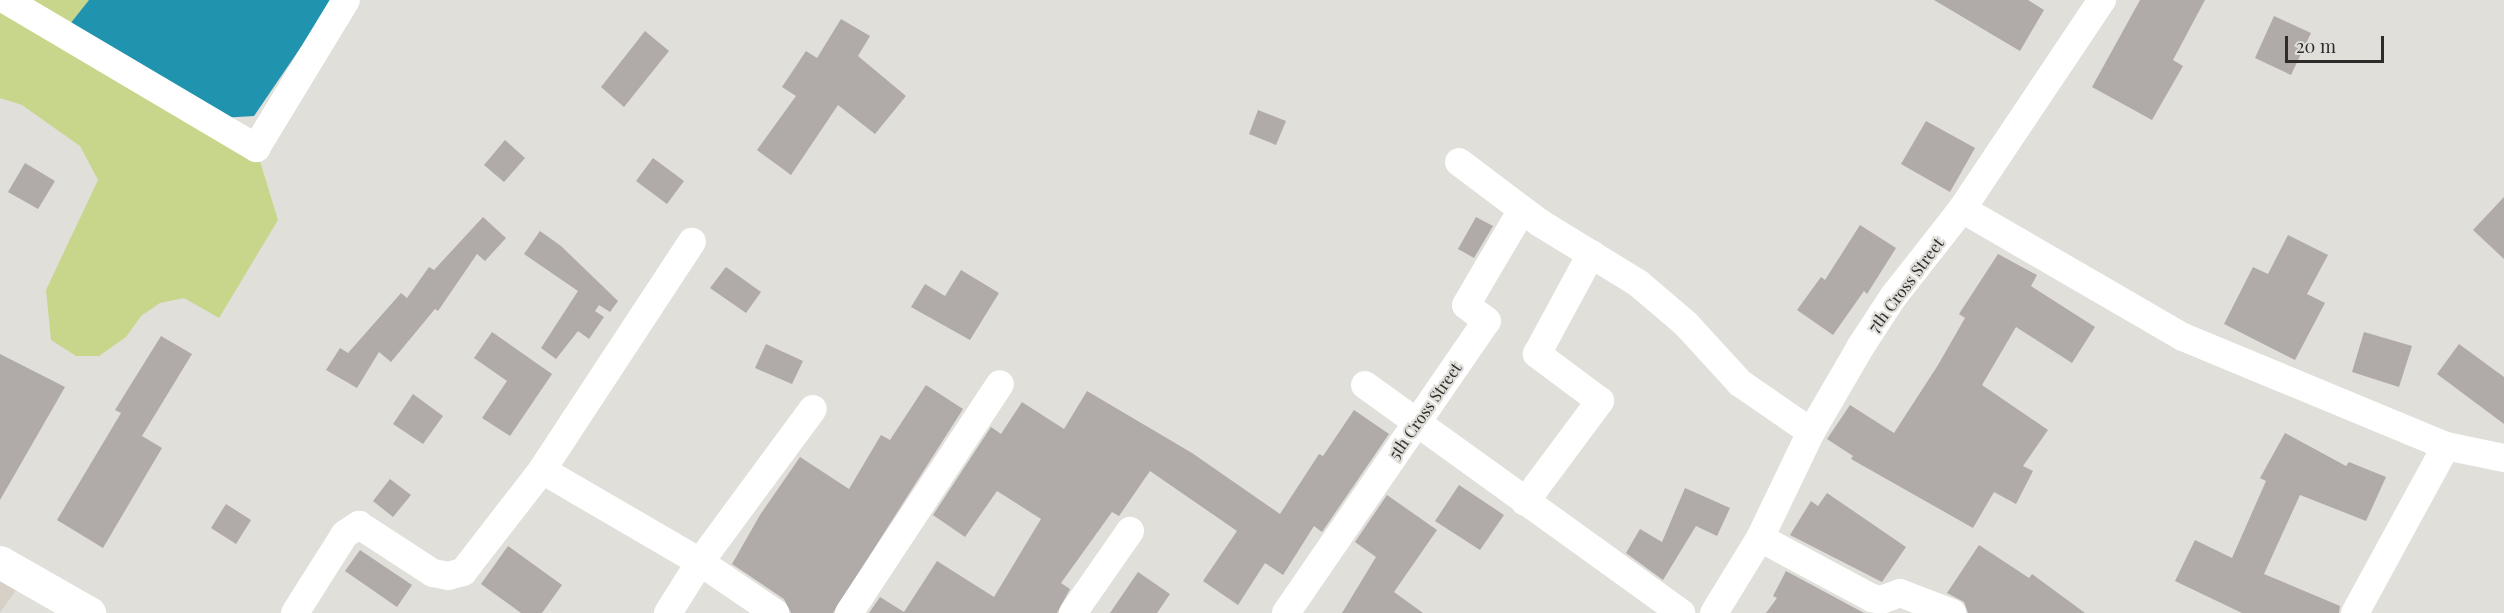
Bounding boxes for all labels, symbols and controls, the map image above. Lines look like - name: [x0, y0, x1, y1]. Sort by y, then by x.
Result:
- scale bar: [2288, 24, 2387, 62]
- text: 20 m: [2296, 34, 2336, 58]
- street label: 7th Cross Street: [1864, 234, 1948, 336]
- street label: 5th Cross Street: [1385, 359, 1465, 463]

